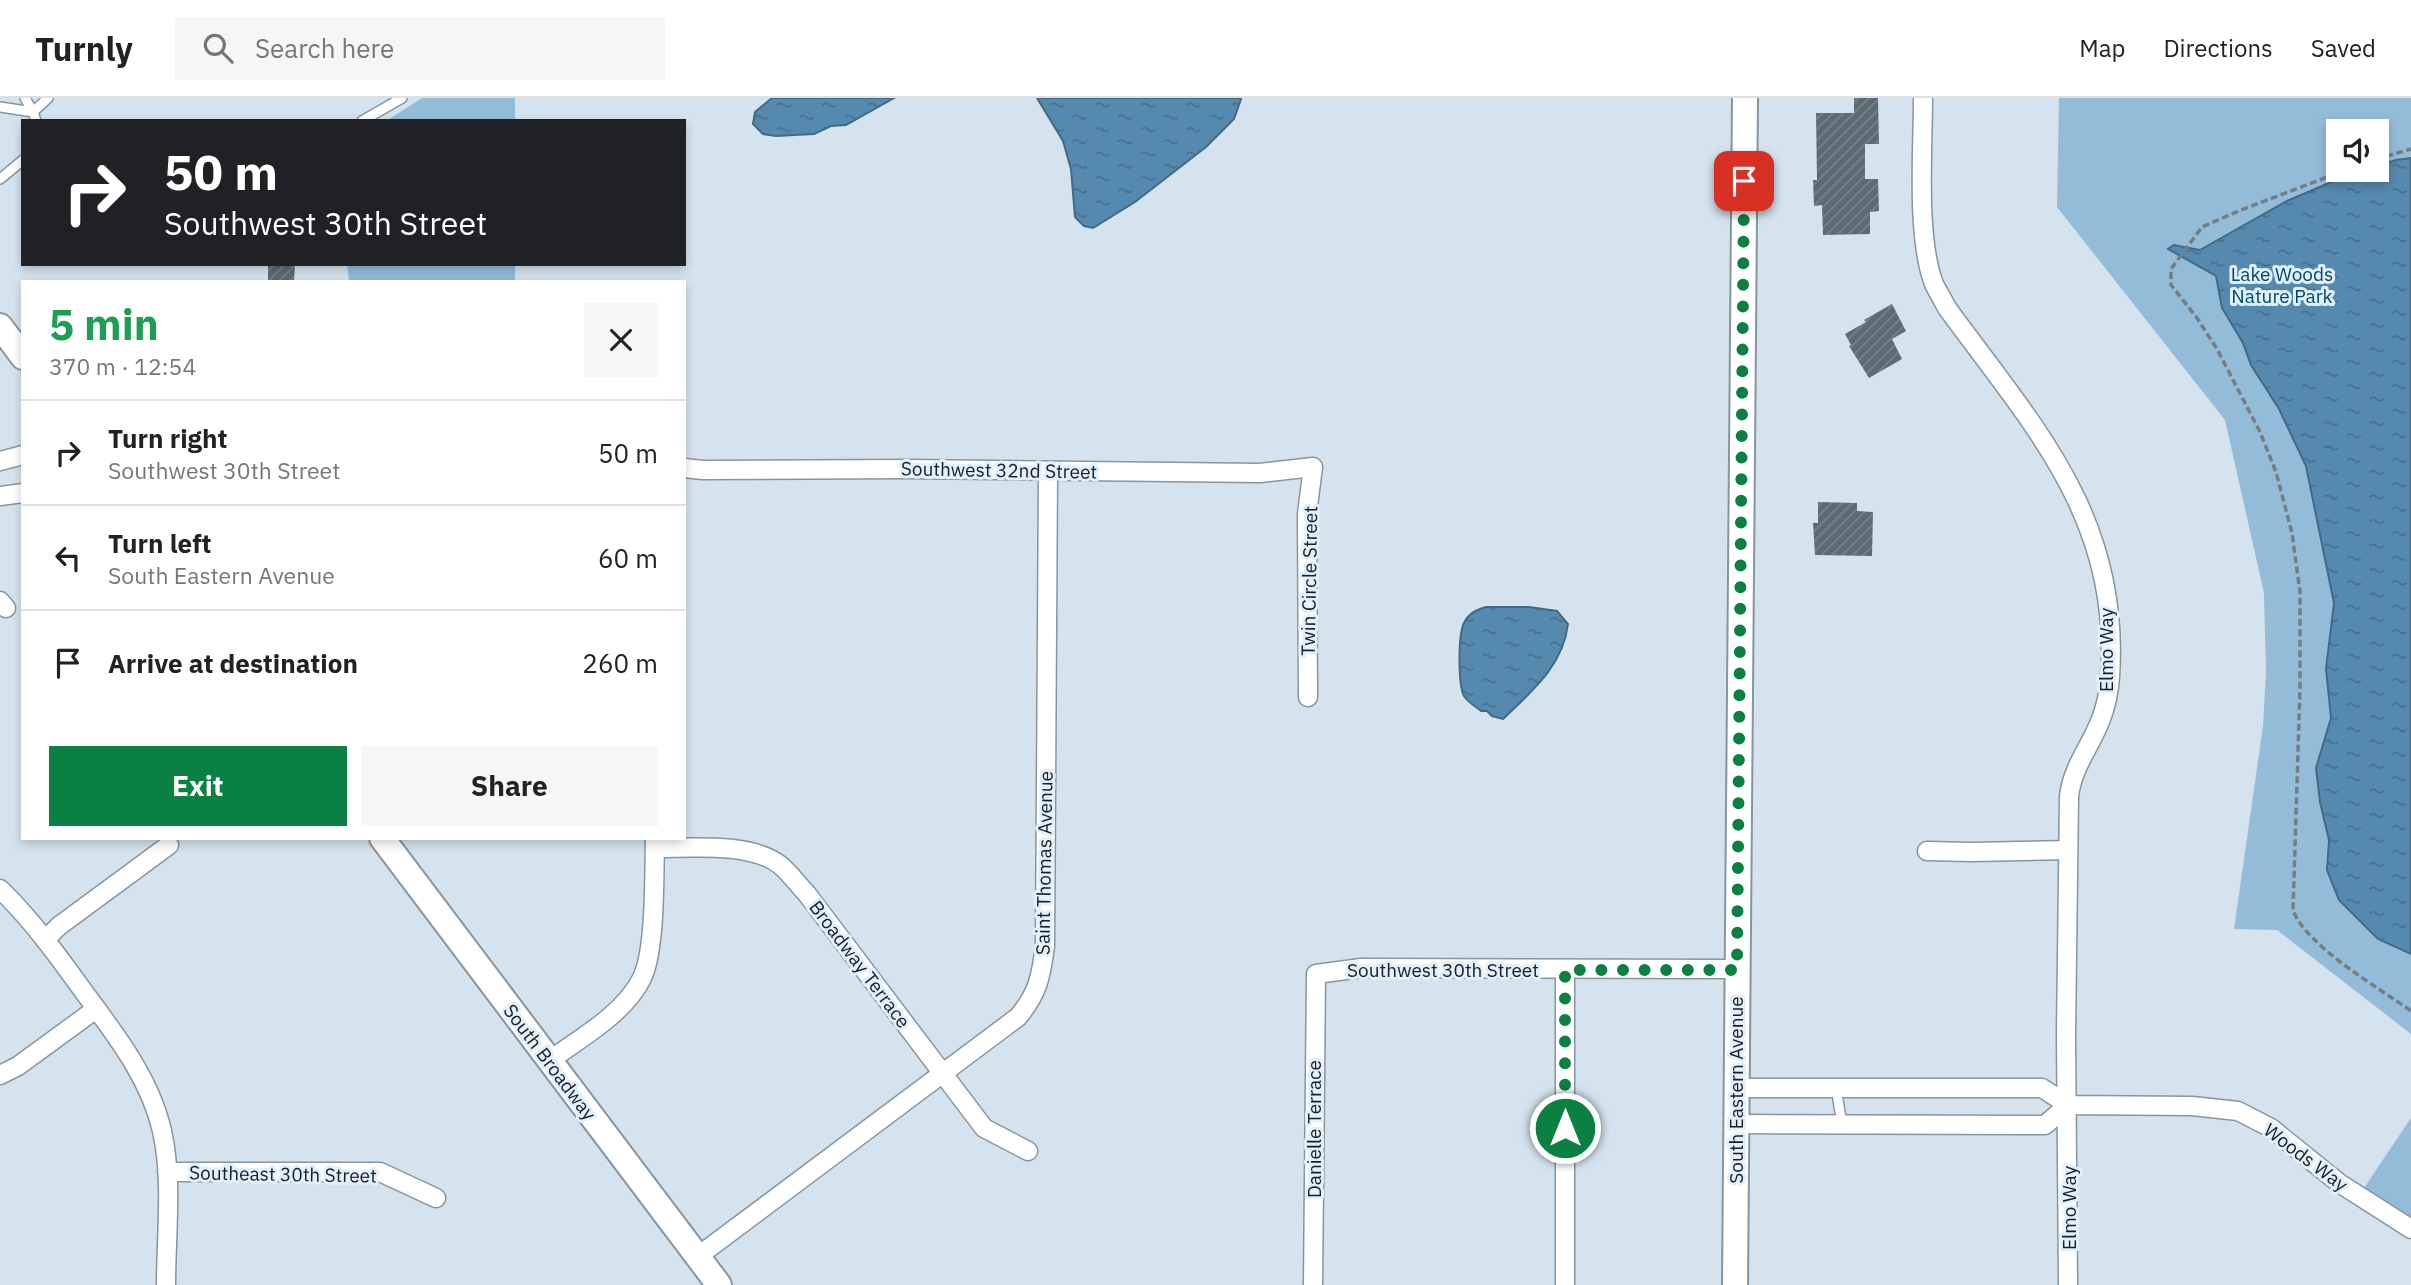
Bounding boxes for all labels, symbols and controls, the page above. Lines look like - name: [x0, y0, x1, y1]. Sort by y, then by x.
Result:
- search box: [175, 17, 665, 80]
- text: Turnly: [35, 27, 133, 70]
- icon: search: [199, 29, 237, 67]
- text: Search here: [255, 31, 394, 65]
- text: Map: [2079, 32, 2125, 64]
- text: Directions: [2163, 32, 2273, 64]
- text: Saved: [2311, 32, 2376, 64]
- map controls: [2326, 119, 2389, 182]
- button: sound: [2326, 119, 2389, 182]
- text: 50 m: [164, 140, 278, 203]
- icon: right: [49, 147, 140, 238]
- pin: [1714, 151, 1774, 211]
- icon: arrive: [1725, 162, 1763, 200]
- text: Southwest 30th Street: [164, 202, 487, 244]
- park label: Lake Woods Nature Park: [2231, 262, 2333, 308]
- text: 5 min: [49, 297, 159, 352]
- button: close: [584, 303, 658, 377]
- text: 370 m · 12:54: [49, 351, 196, 381]
- text: Turn right: [108, 421, 227, 455]
- icon: right: [49, 434, 87, 472]
- text: 50 m: [598, 436, 658, 470]
- text: Southwest 30th Street: [108, 455, 340, 485]
- street label: Southwest 32nd Street: [901, 456, 1097, 484]
- street label: Twin Circle Street: [1296, 506, 1322, 656]
- text: Turn left: [108, 526, 211, 560]
- icon: left: [49, 539, 87, 577]
- text: 60 m: [598, 541, 658, 575]
- text: South Eastern Avenue: [108, 560, 335, 590]
- street label: Elmo Way: [2094, 607, 2118, 692]
- icon: arrive: [49, 644, 87, 682]
- text: Arrive at destination: [108, 646, 358, 680]
- text: 260 m: [582, 646, 658, 680]
- button: Exit: [49, 746, 347, 826]
- button: Share: [361, 746, 658, 826]
- street label: Saint Thomas Avenue: [1030, 771, 1058, 955]
- street label: Broadway Terrace: [804, 895, 916, 1033]
- street label: Southwest 30th Street: [1347, 958, 1539, 982]
- street label: South Eastern Avenue: [1724, 996, 1748, 1184]
- street label: South Broadway: [498, 999, 602, 1125]
- street label: Danielle Terrace: [1302, 1060, 1326, 1198]
- position arrow: [1528, 1091, 1602, 1165]
- street label: Woods Way: [2259, 1118, 2353, 1197]
- street label: Southeast 30th Street: [189, 1160, 377, 1188]
- street label: Elmo Way: [2057, 1165, 2081, 1250]

